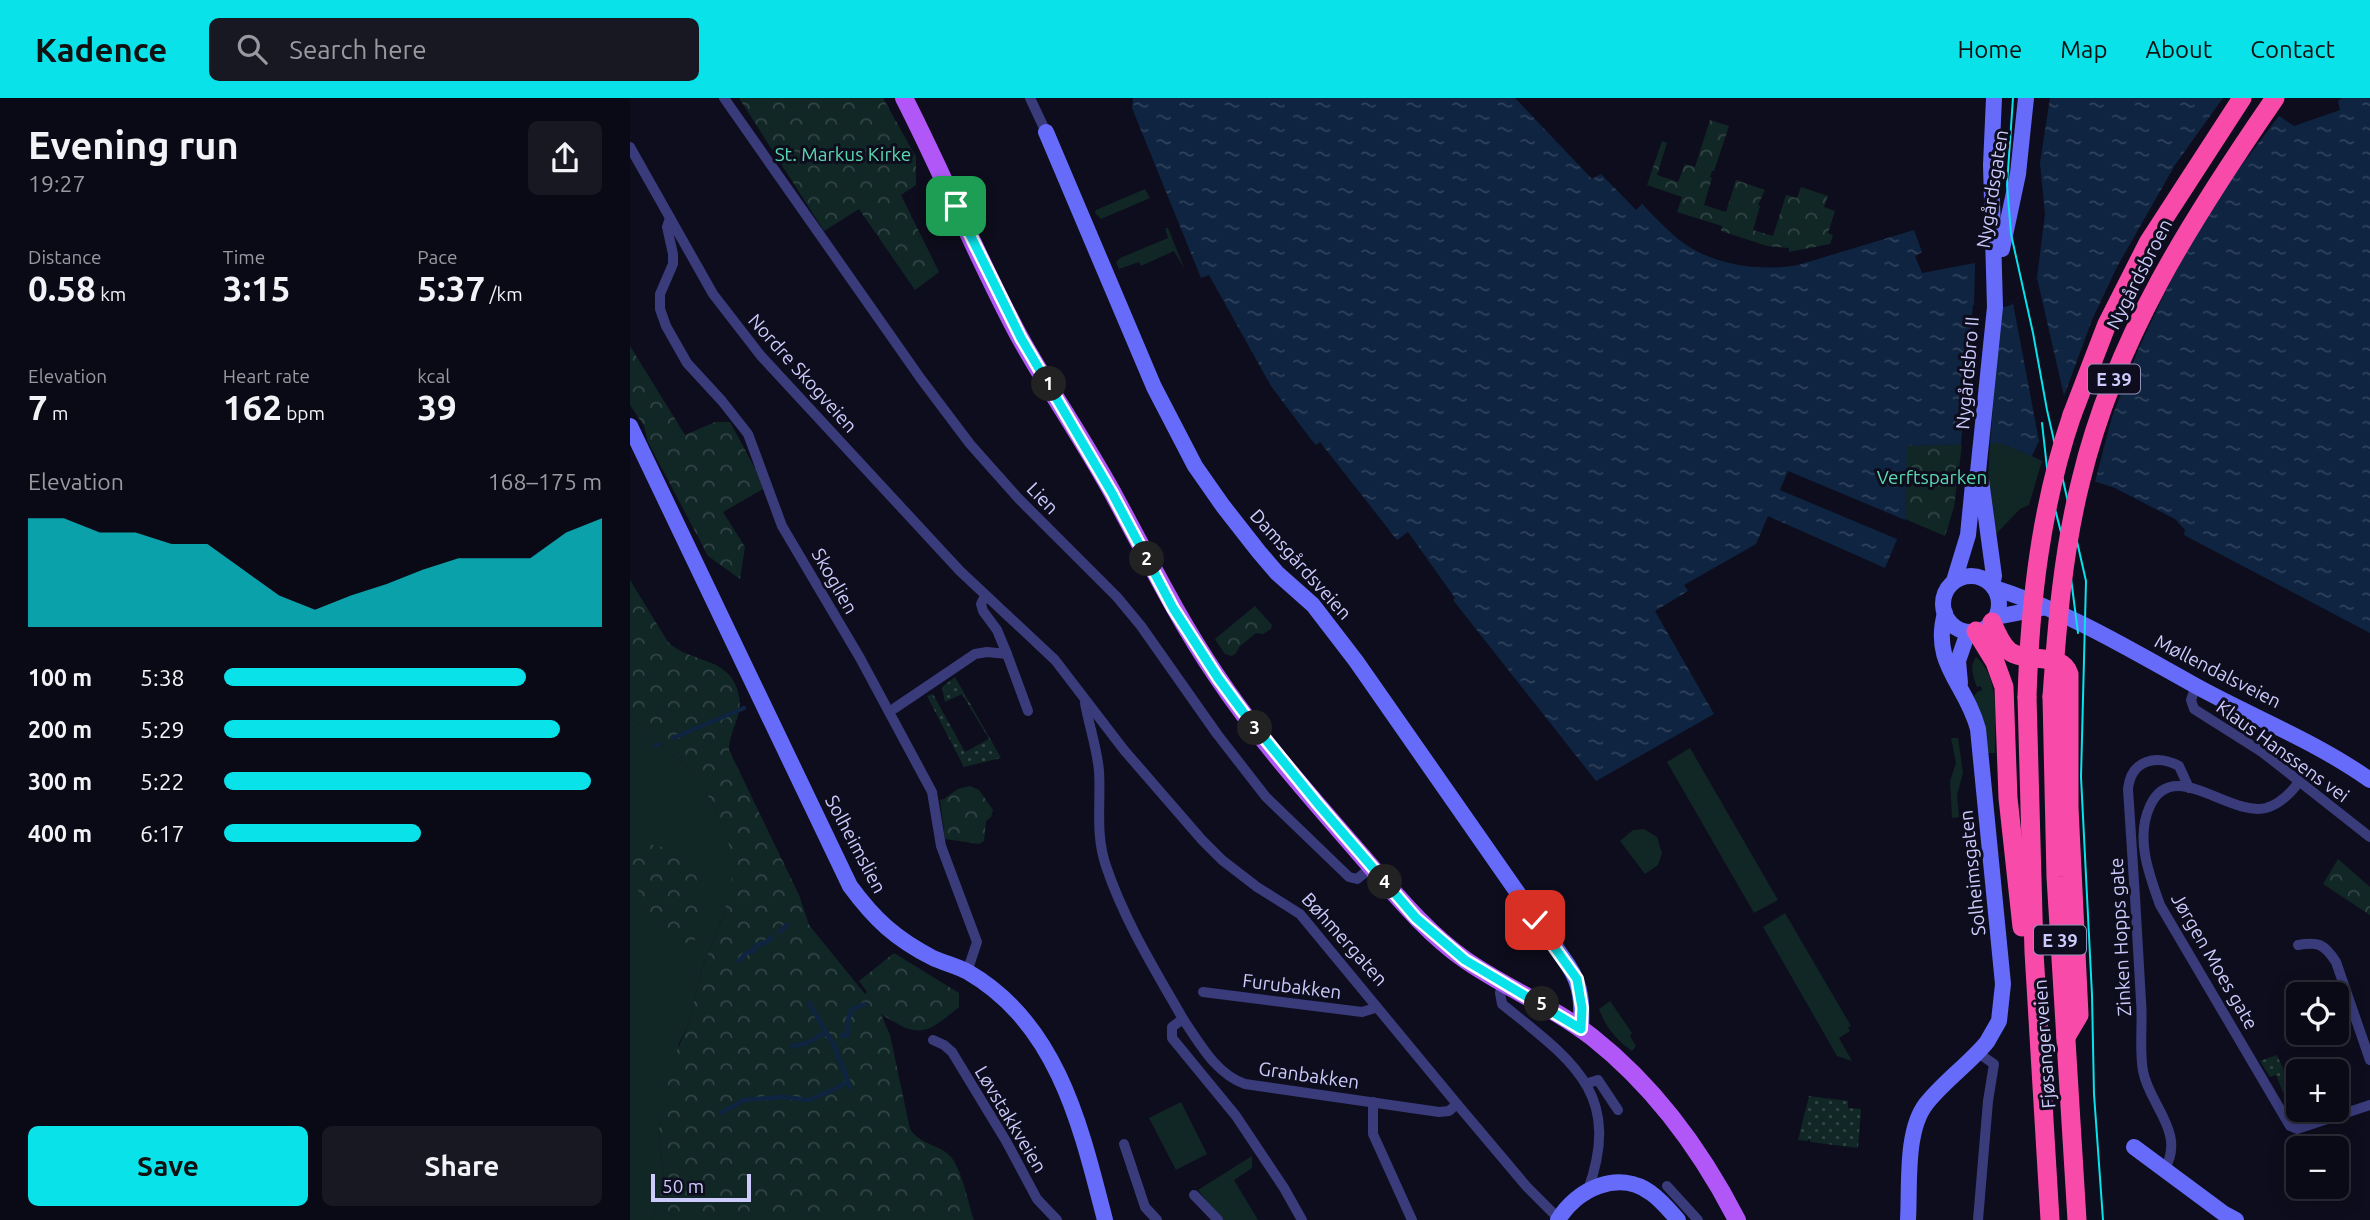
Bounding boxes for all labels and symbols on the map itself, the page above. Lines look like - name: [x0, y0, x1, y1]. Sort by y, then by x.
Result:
- street label: Nygårdsgaten: [1972, 128, 2012, 250]
- park label: St. Markus Kirke: [775, 143, 911, 165]
- pin: [926, 176, 986, 236]
- street label: Nygårdsbroen: [2102, 215, 2176, 333]
- street label: Nordre Skogveien: [744, 309, 862, 437]
- street label: Nygårdsbro II: [1951, 316, 1983, 430]
- road number: E 39: [2088, 365, 2140, 394]
- pin: 1: [1032, 366, 1066, 402]
- park label: Verftsparken: [1877, 466, 1987, 488]
- street label: Lien: [1023, 478, 1063, 518]
- street label: Damsgårdsveien: [1246, 504, 1356, 624]
- pin: 2: [1130, 542, 1164, 576]
- street label: Skoglien: [807, 544, 863, 618]
- street label: Møllendalsveien: [2151, 630, 2285, 712]
- street label: Klaus Hanssens vei: [2212, 696, 2354, 806]
- pin: 3: [1238, 710, 1272, 746]
- street label: Solheimslien: [821, 791, 891, 897]
- street label: Solheimsgaten: [1954, 809, 1990, 937]
- street label: Zinken Hopps gate: [2105, 857, 2135, 1017]
- pin: 4: [1368, 864, 1402, 900]
- street label: Bøhmergaten: [1297, 888, 1393, 990]
- street label: Jørgen Moes gate: [2167, 889, 2263, 1033]
- pin: [1505, 890, 1565, 950]
- road number: E 39: [2034, 926, 2086, 954]
- street label: Furubakken: [1241, 969, 1343, 1003]
- street label: Fjøsangerveien: [2029, 979, 2059, 1109]
- pin: 5: [1524, 986, 1560, 1021]
- street label: Granbakken: [1257, 1057, 1361, 1093]
- street label: Løvstakkveien: [971, 1062, 1051, 1176]
- scale bar: [651, 1171, 751, 1203]

